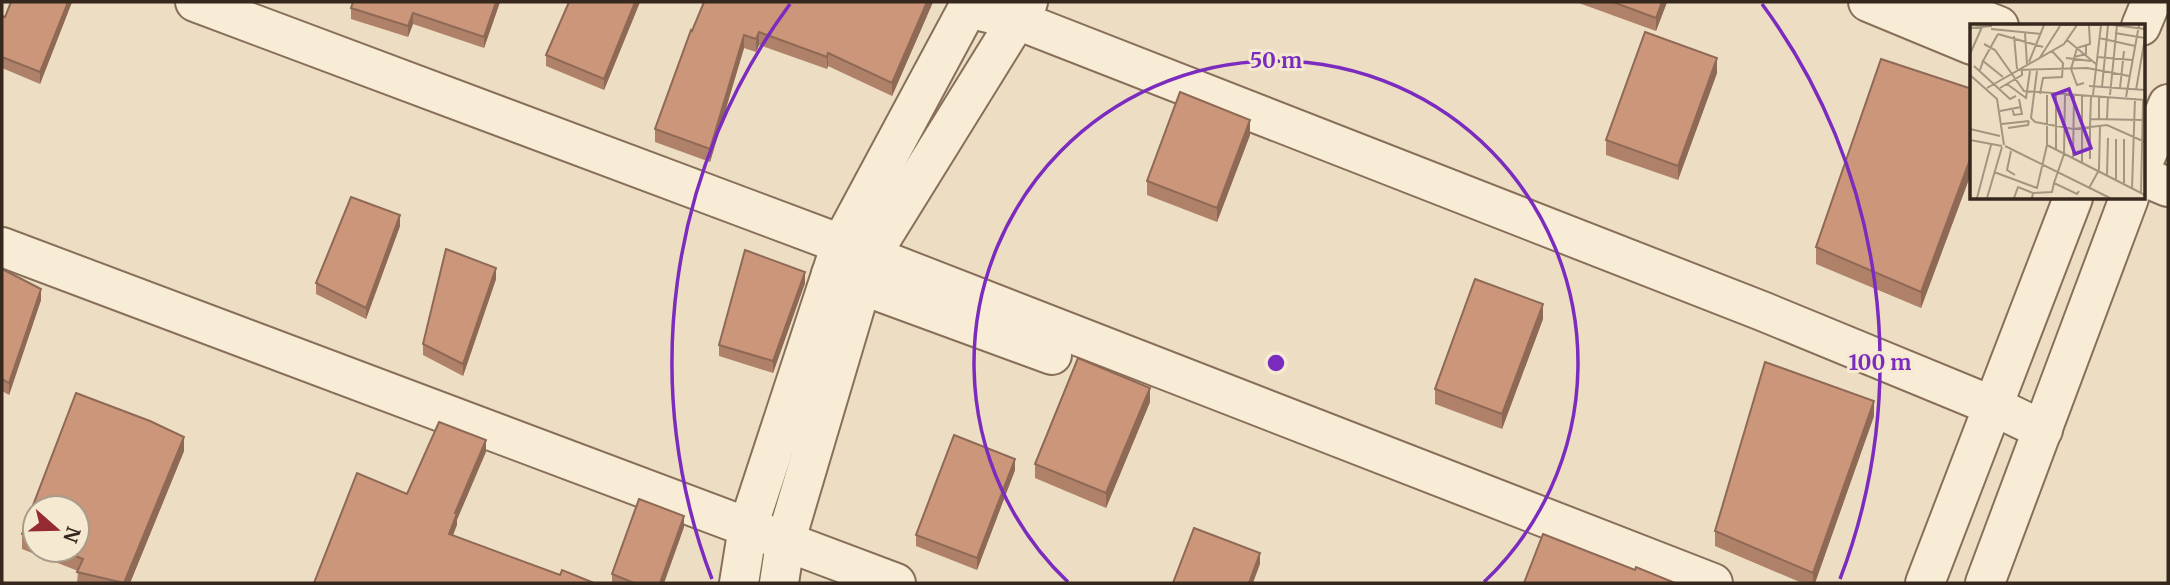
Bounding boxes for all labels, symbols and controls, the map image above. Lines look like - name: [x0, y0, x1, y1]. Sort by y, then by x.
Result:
- inset map: [1970, 24, 2146, 200]
- text: 50 m: [1250, 47, 1302, 74]
- text: 100 m: [1849, 349, 1911, 376]
- centre of rings: [1264, 351, 1288, 375]
- north arrow: [21, 494, 91, 564]
- text: N: [58, 524, 86, 546]

